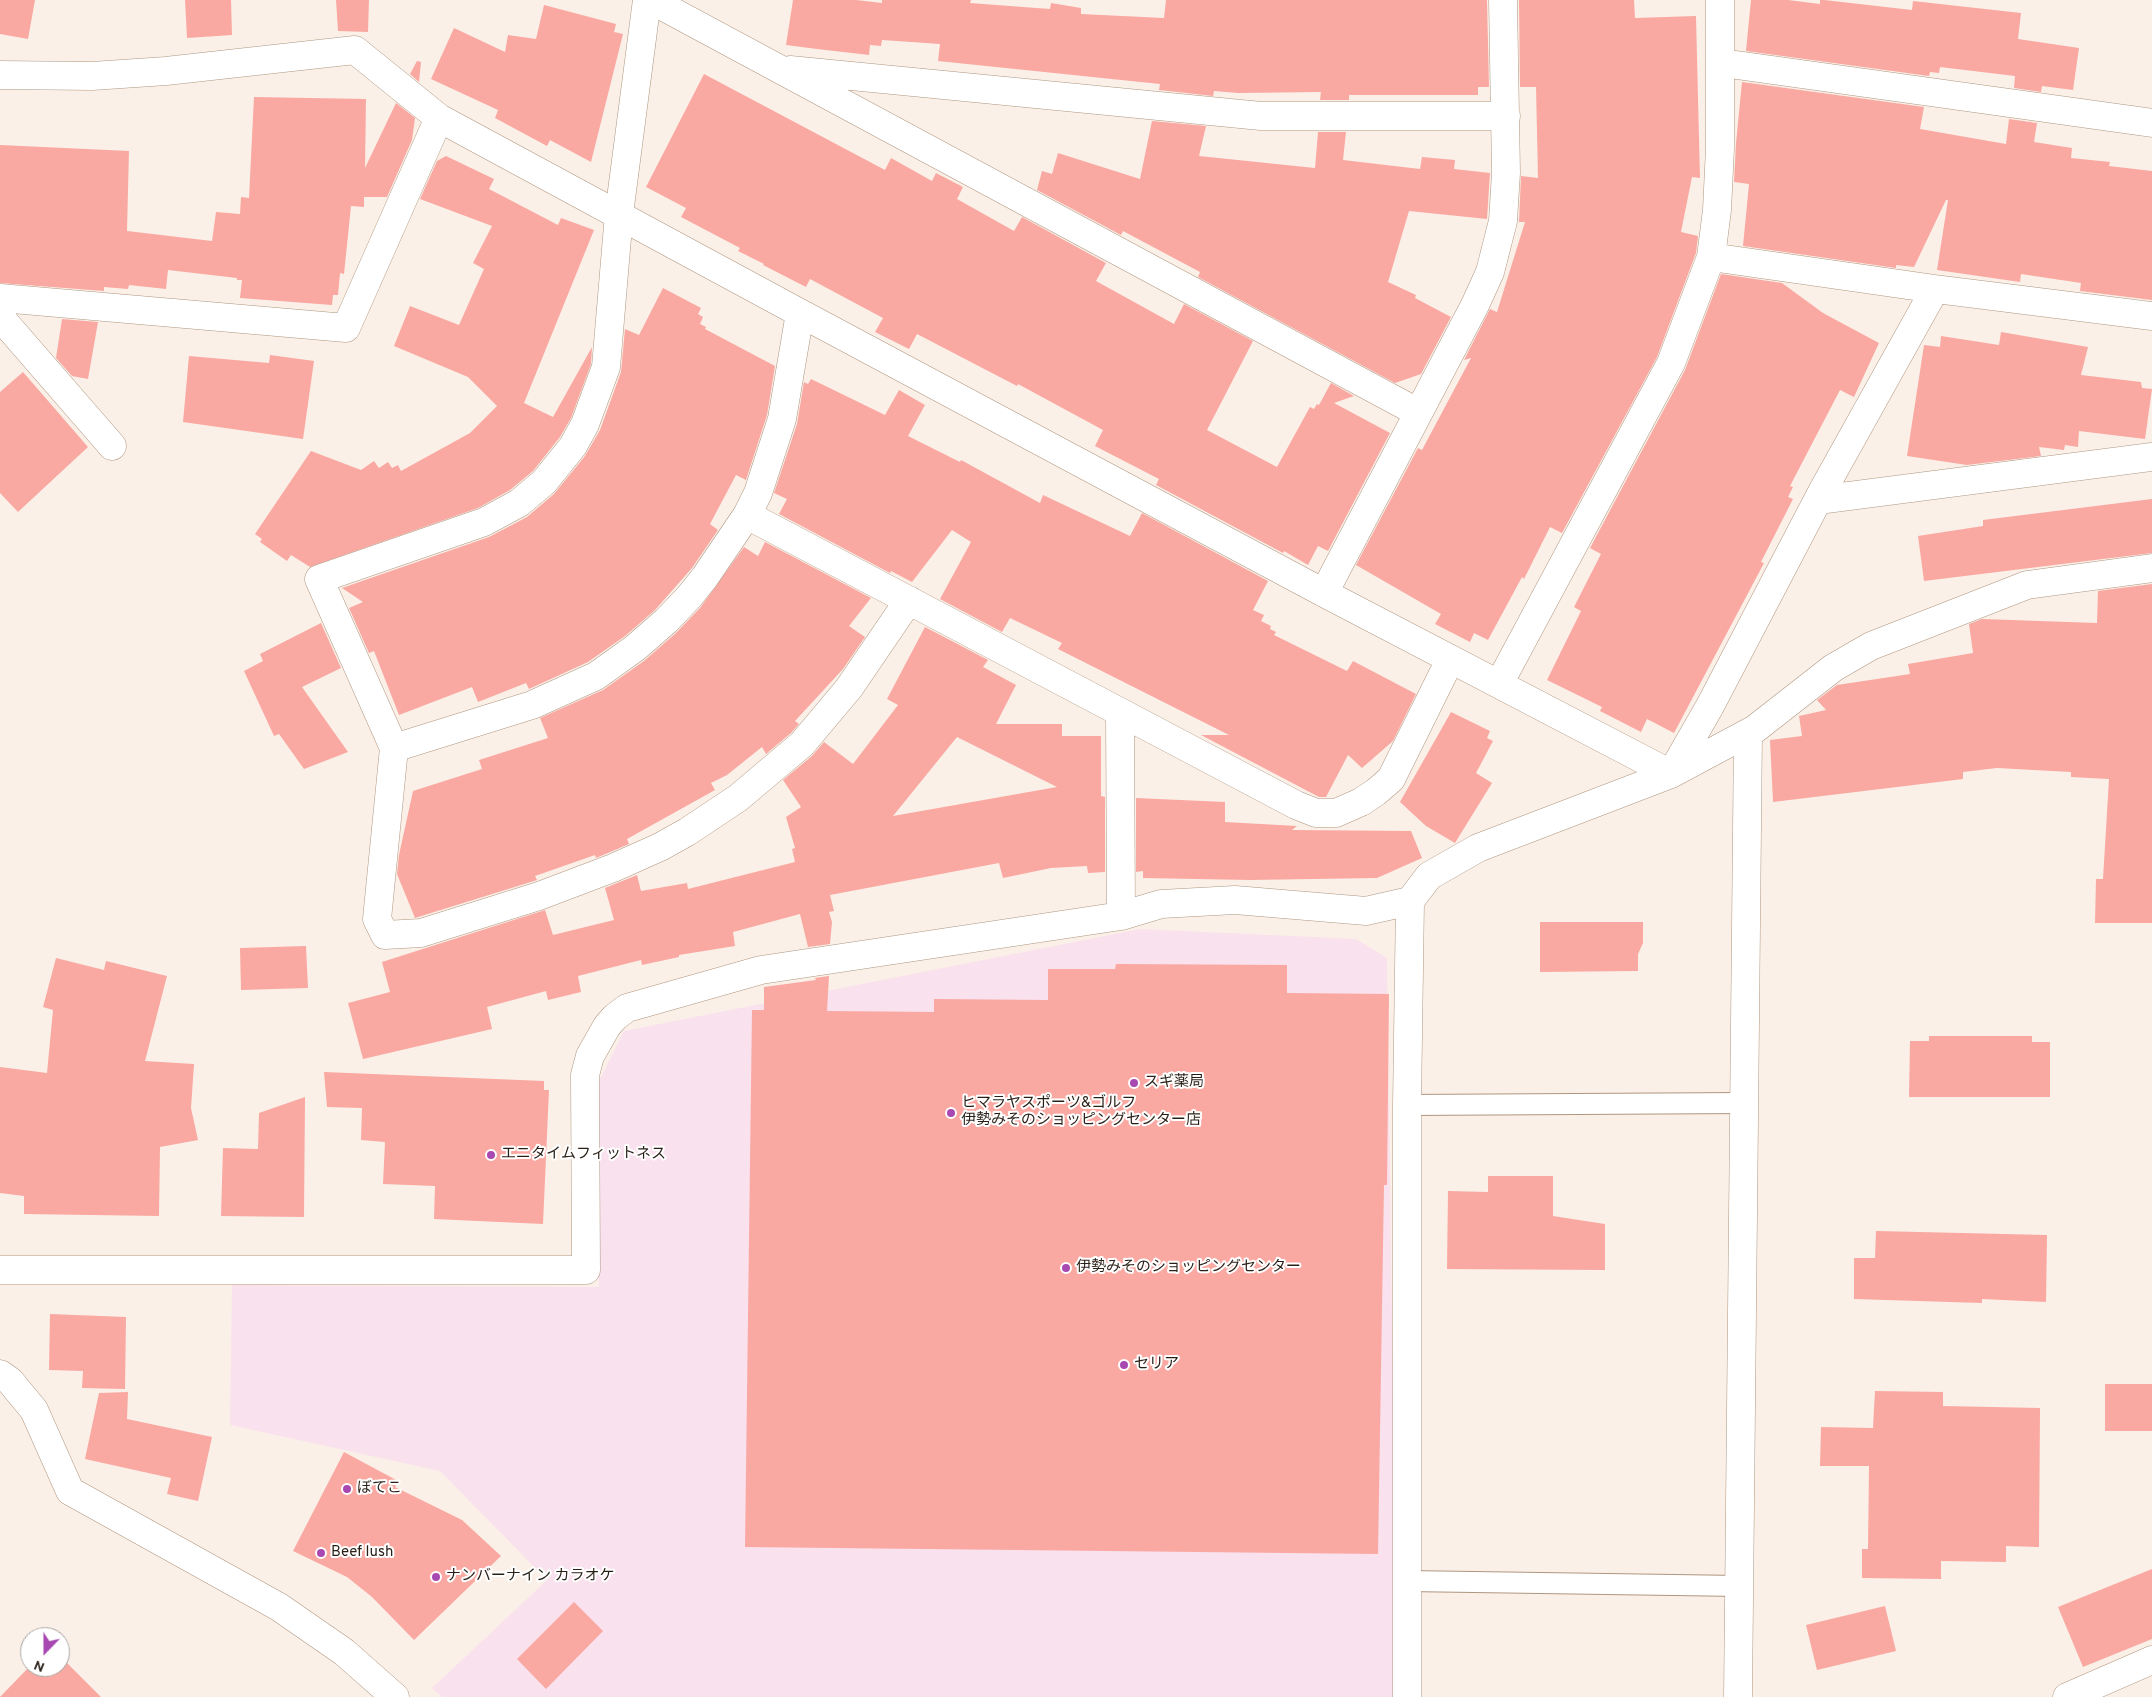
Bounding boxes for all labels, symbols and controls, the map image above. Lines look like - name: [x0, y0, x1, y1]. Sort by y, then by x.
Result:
- place label: スギ薬局: [1144, 1074, 1204, 1092]
- marker: スギ薬局: [1128, 1077, 1140, 1089]
- place label: ヒマラヤスポーツ&ゴルフ 伊勢みそのショッピングセンター店: [961, 1095, 1201, 1130]
- marker: ヒマラヤスポーツ&ゴルフ 伊勢みそのショッピングセンター店: [945, 1107, 957, 1119]
- place label: エニタイムフィットネス: [501, 1146, 666, 1164]
- marker: エニタイムフィットネス: [485, 1149, 497, 1161]
- place label: 伊勢みそのショッピングセンター: [1076, 1259, 1301, 1277]
- marker: 伊勢みそのショッピングセンター: [1060, 1262, 1072, 1274]
- place label: セリア: [1134, 1356, 1179, 1374]
- marker: セリア: [1118, 1359, 1130, 1371]
- place label: ぼてこ: [357, 1480, 402, 1498]
- marker: ぼてこ: [341, 1483, 353, 1495]
- place label: Beef lush: [331, 1544, 393, 1562]
- marker: Beef lush: [315, 1547, 327, 1559]
- place label: ナンバーナイン カラオケ: [446, 1568, 615, 1586]
- marker: ナンバーナイン カラオケ: [430, 1571, 442, 1583]
- north arrow: [20, 1627, 70, 1677]
- text: N: [32, 1656, 47, 1675]

